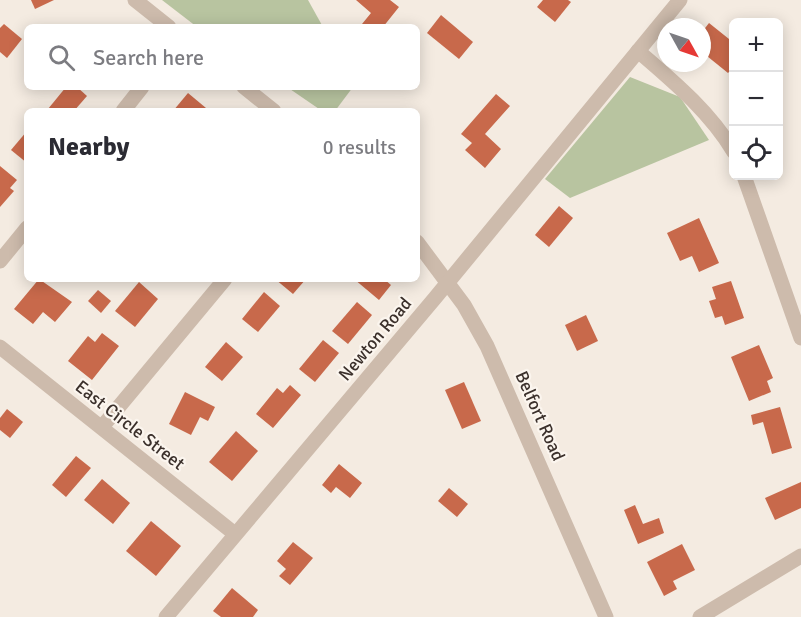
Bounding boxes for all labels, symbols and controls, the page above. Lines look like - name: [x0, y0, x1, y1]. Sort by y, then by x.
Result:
- north arrow: [657, 18, 711, 72]
- map controls: [729, 18, 783, 180]
- button: +: [729, 18, 783, 72]
- search box: [24, 24, 420, 90]
- icon: search: [45, 41, 78, 74]
- text: Search here: [93, 44, 204, 71]
- button: −: [729, 72, 783, 126]
- button: locate: [729, 126, 783, 180]
- text: Nearby: [48, 131, 129, 163]
- text: 0 results: [323, 135, 396, 160]
- street label: Newton Road: [334, 293, 416, 385]
- street label: Belfort Road: [510, 368, 570, 464]
- street label: East Circle Street: [71, 375, 189, 475]

